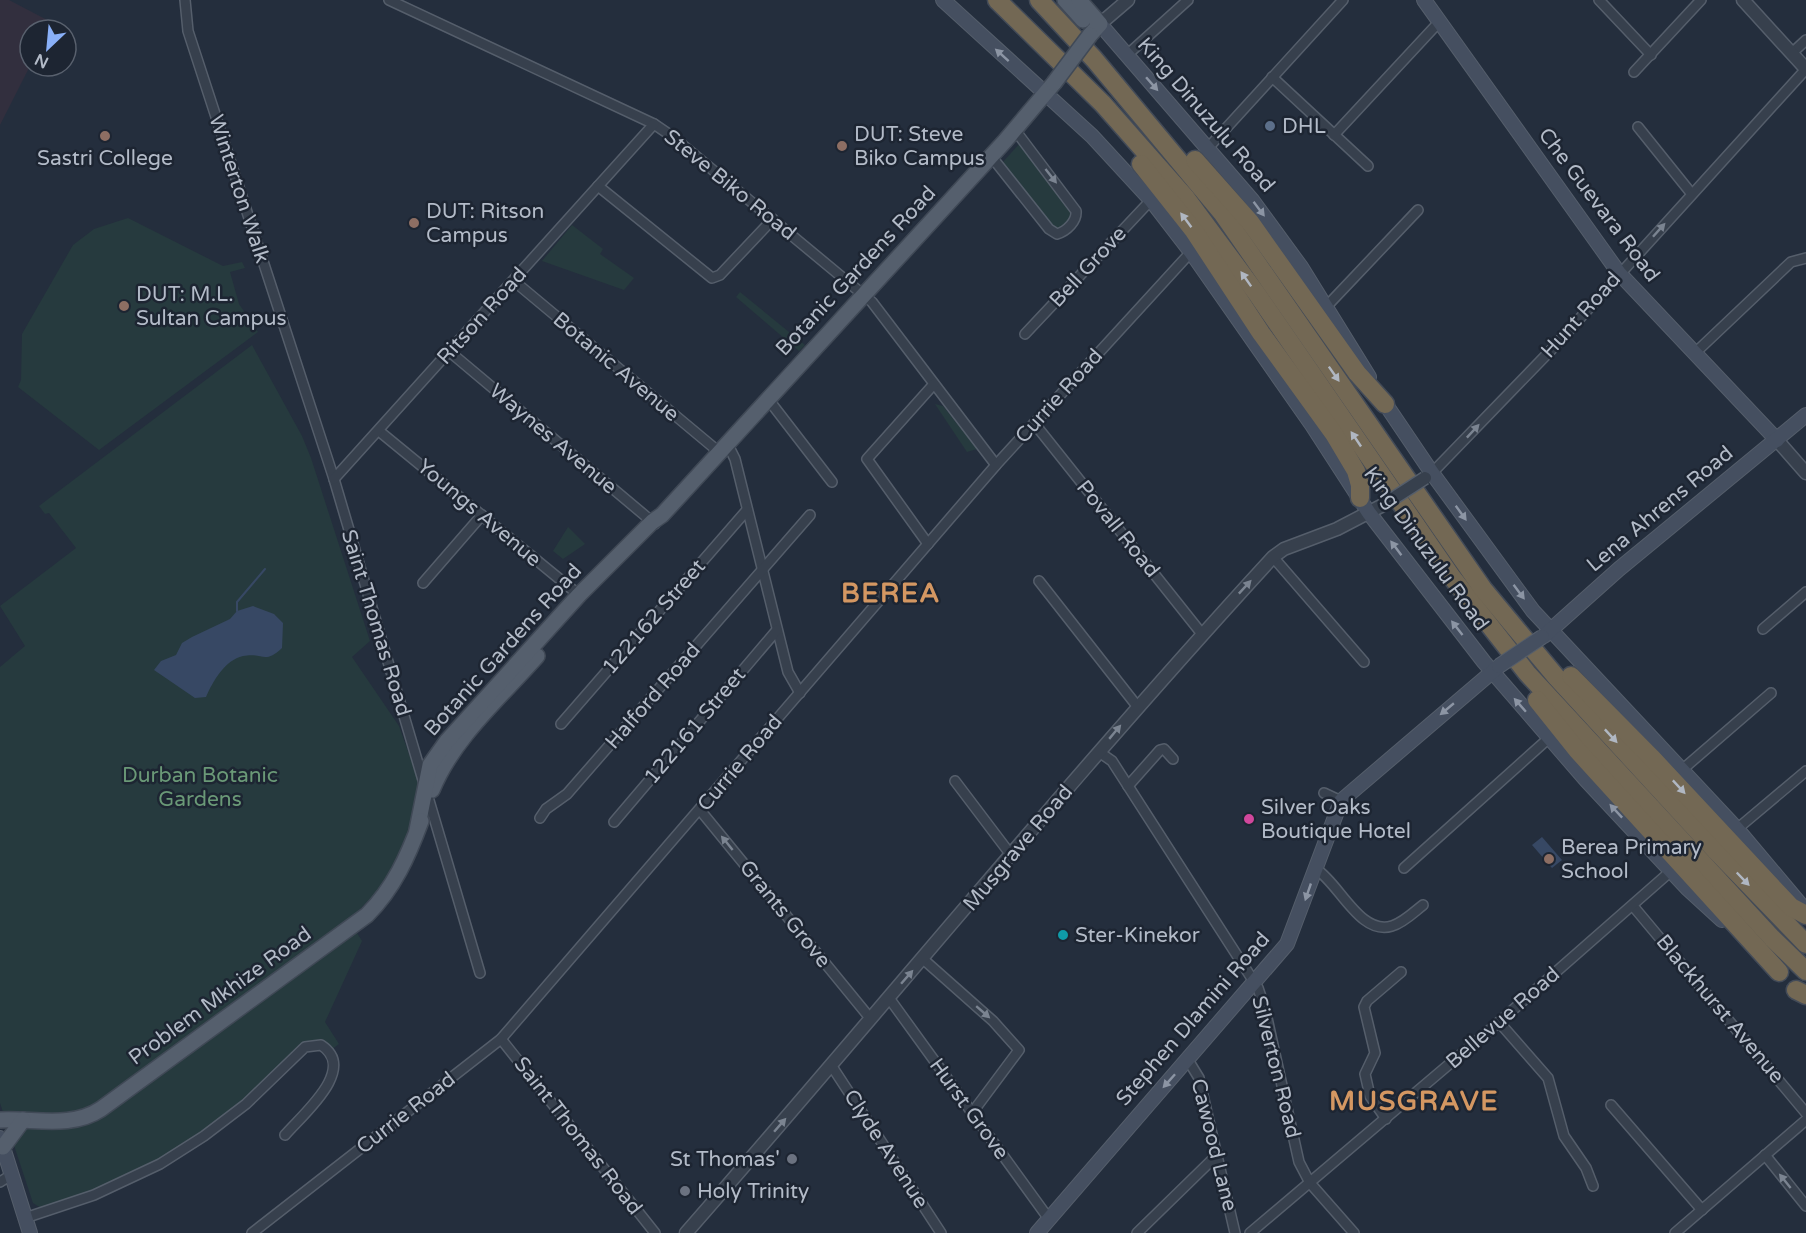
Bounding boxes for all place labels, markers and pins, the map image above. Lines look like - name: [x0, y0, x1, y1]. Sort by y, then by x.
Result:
- place label: DHL: [1282, 114, 1326, 139]
- marker: DHL: [1263, 119, 1277, 133]
- place label: DUT: Steve Biko Campus: [854, 122, 985, 171]
- marker: Sastri College: [98, 129, 112, 143]
- marker: DUT: Steve Biko Campus: [835, 139, 849, 153]
- place label: Sastri College: [37, 146, 173, 171]
- place label: DUT: Ritson Campus: [426, 199, 544, 248]
- marker: DUT: Ritson Campus: [407, 216, 421, 230]
- place label: DUT: M.L. Sultan Campus: [136, 282, 287, 331]
- marker: DUT: M.L. Sultan Campus: [117, 299, 131, 313]
- place label: Silver Oaks Boutique Hotel: [1261, 795, 1411, 844]
- marker: Silver Oaks Boutique Hotel: [1242, 812, 1256, 826]
- place label: Berea Primary School: [1561, 835, 1702, 884]
- marker: Berea Primary School: [1542, 852, 1556, 866]
- place label: Ster-Kinekor: [1075, 923, 1200, 948]
- marker: Ster-Kinekor: [1056, 928, 1070, 942]
- place label: St Thomas': [670, 1147, 780, 1172]
- marker: St Thomas': [785, 1152, 799, 1166]
- place label: Holy Trinity: [697, 1179, 809, 1204]
- marker: Holy Trinity: [678, 1184, 692, 1198]

